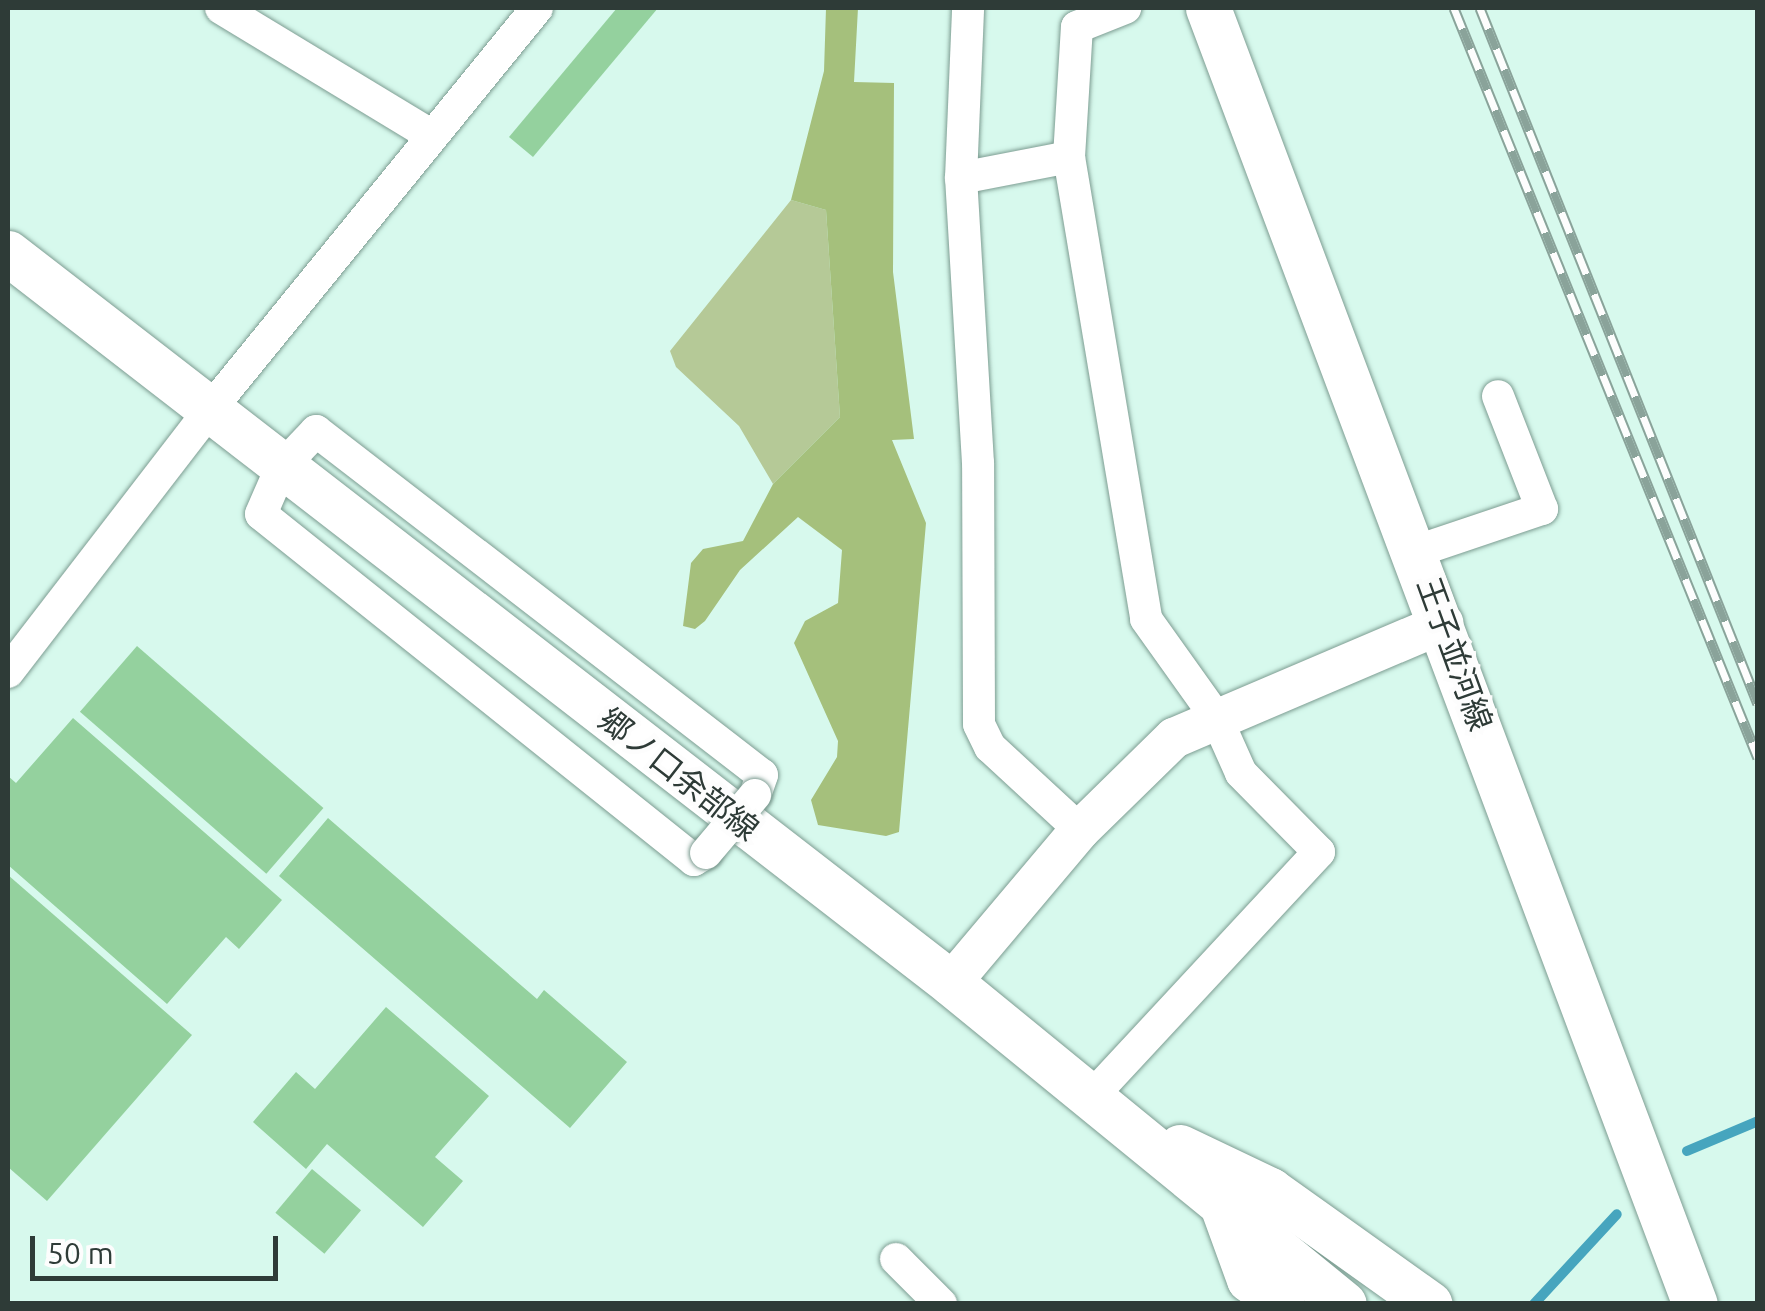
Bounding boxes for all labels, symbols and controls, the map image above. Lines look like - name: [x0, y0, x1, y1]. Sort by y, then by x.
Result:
- street label: 王子並河線: [1410, 572, 1500, 736]
- street label: 郷ノ口余部線: [592, 700, 766, 848]
- scale bar: [35, 1216, 282, 1278]
- text: 50 m: [47, 1236, 114, 1270]

